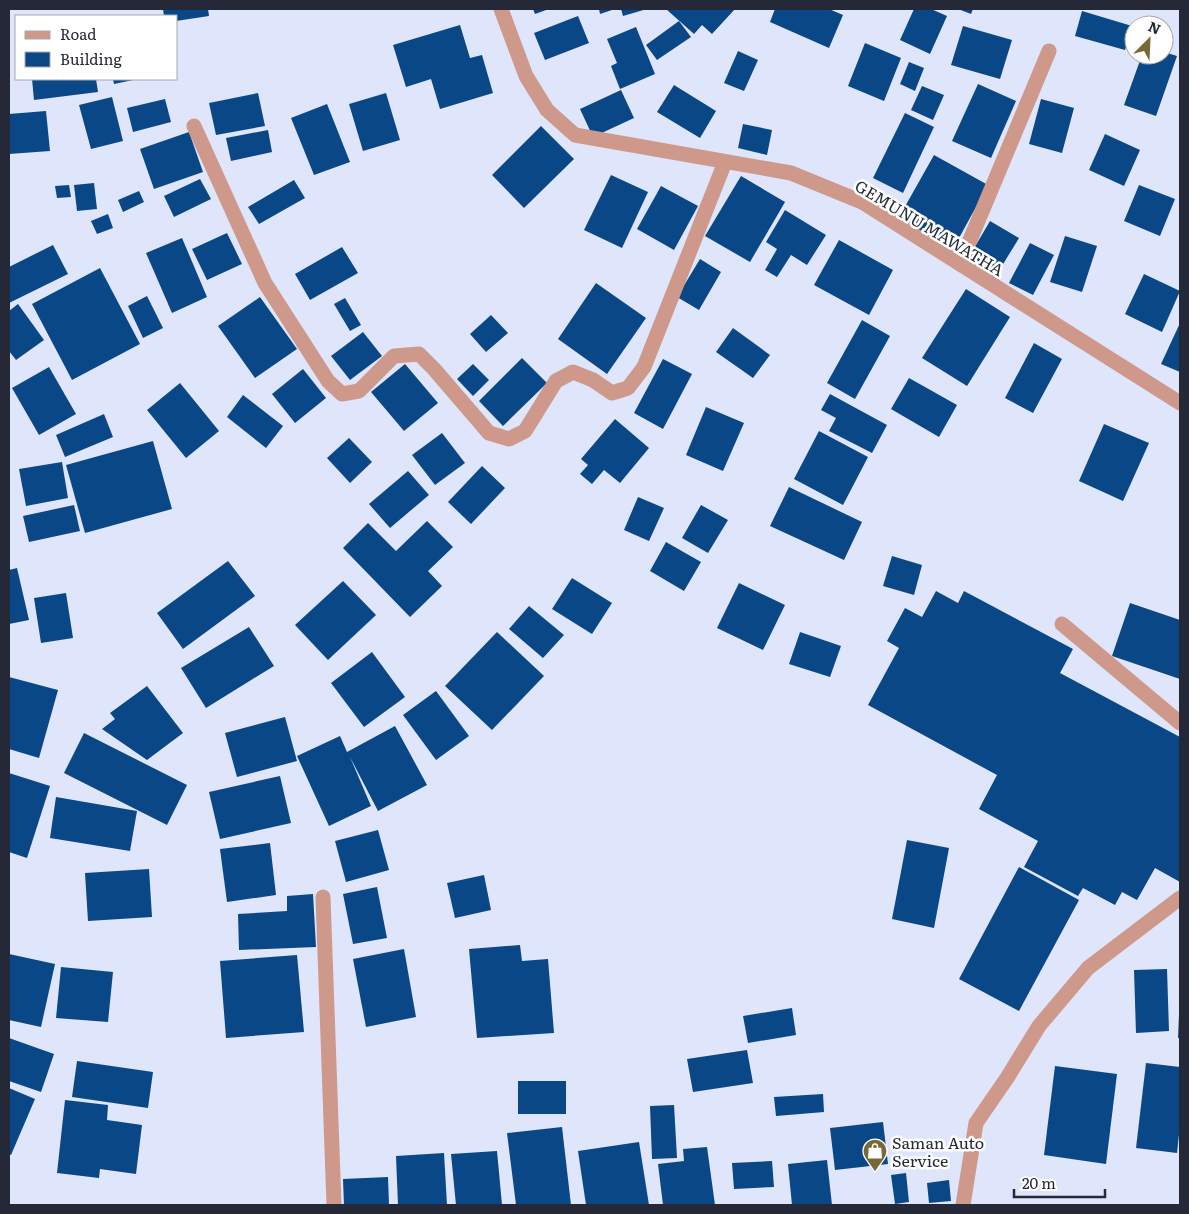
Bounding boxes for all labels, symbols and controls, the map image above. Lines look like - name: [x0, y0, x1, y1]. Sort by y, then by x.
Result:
- legend: [15, 15, 178, 80]
- north arrow: [1124, 15, 1174, 65]
- text: N: [1145, 16, 1164, 39]
- text: Road: [60, 22, 96, 45]
- text: Building: [60, 47, 122, 70]
- street label: GEMUNU MAWATHA: [851, 173, 1009, 281]
- place label: Saman Auto Service: [892, 1130, 984, 1172]
- shop icon: Saman Auto Service: [862, 1138, 888, 1172]
- scale bar: [1014, 1166, 1105, 1198]
- text: 20 m: [1022, 1171, 1056, 1194]

